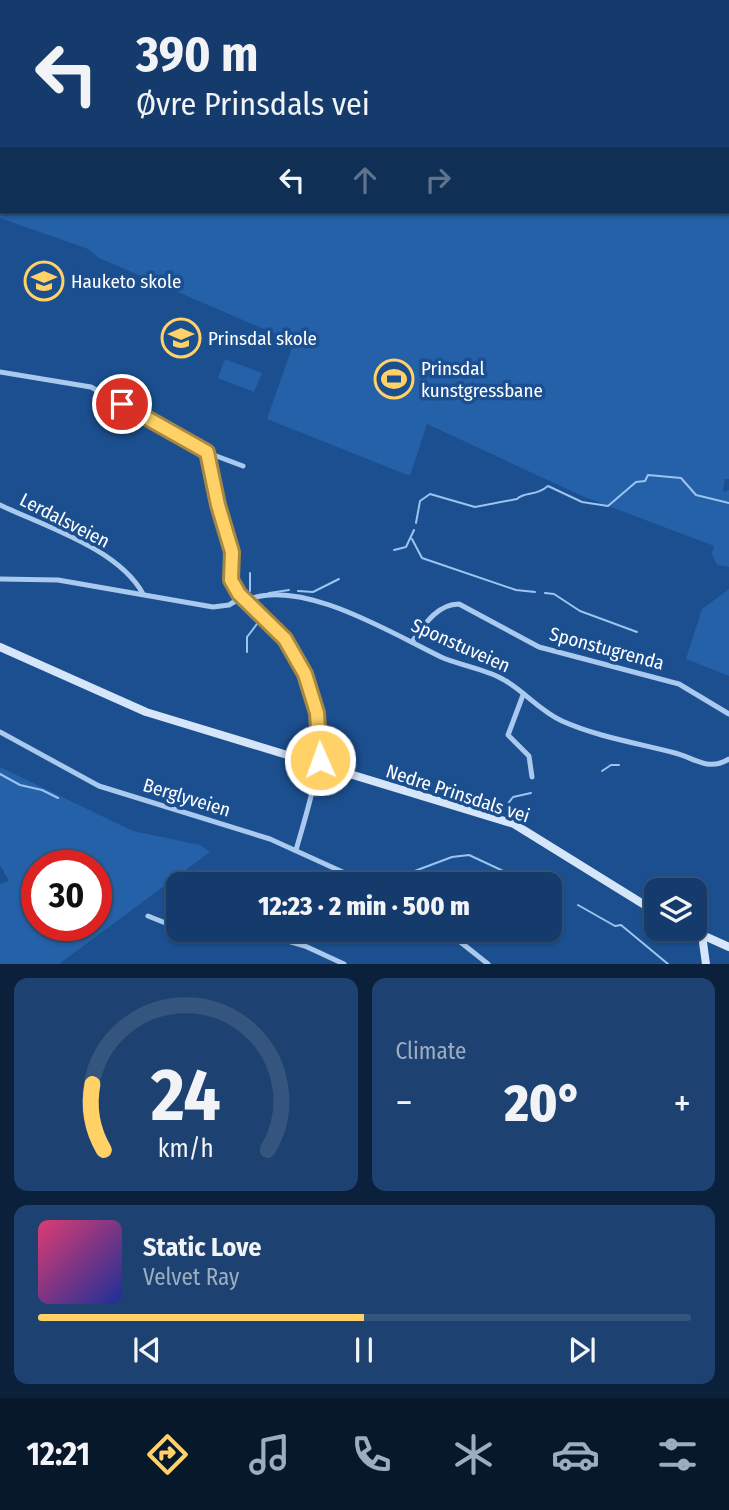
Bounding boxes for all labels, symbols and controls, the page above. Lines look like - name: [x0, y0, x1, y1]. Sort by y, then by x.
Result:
- text: 390 m: [136, 25, 258, 84]
- icon: left: [21, 28, 112, 119]
- text: Øvre Prinsdals vei: [136, 85, 370, 123]
- icon: left: [273, 161, 311, 199]
- icon: ahead: [346, 161, 384, 199]
- icon: right: [419, 161, 457, 199]
- school or university icon: Hauketo skole: [23, 260, 65, 302]
- place label: Hauketo skole: [71, 270, 181, 293]
- school or university icon: Prinsdal skole: [160, 317, 202, 359]
- place label: Prinsdal skole: [208, 327, 317, 350]
- place label: Prinsdal kunstgressbane: [421, 357, 543, 402]
- sports icon: Prinsdal kunstgressbane: [373, 358, 415, 400]
- pin: [92, 374, 152, 434]
- icon: arrive: [103, 385, 141, 423]
- street label: Lerdalsveien: [16, 488, 113, 553]
- street label: Sponstuveien: [408, 613, 514, 677]
- street label: Sponstugrenda: [547, 622, 667, 675]
- position arrow: [283, 723, 357, 797]
- street label: Nedre Prinsdals vei: [383, 759, 533, 828]
- street label: Berglyveien: [140, 773, 233, 822]
- speed limit sign: 30: [21, 850, 112, 941]
- map controls: [644, 878, 707, 941]
- button: layers: [644, 878, 707, 941]
- text: 12:23 · 2 min · 500 m: [258, 891, 470, 922]
- text: Climate: [396, 1037, 466, 1065]
- text: 24: [150, 1053, 221, 1140]
- text: 20°: [504, 1072, 582, 1135]
- text: −: [396, 1080, 413, 1126]
- text: +: [674, 1080, 691, 1126]
- text: km/h: [158, 1134, 214, 1164]
- text: Static Love: [143, 1232, 261, 1263]
- text: Velvet Ray: [143, 1263, 239, 1291]
- icon: previous: [128, 1331, 166, 1369]
- icon: pause: [345, 1331, 383, 1369]
- icon: next: [563, 1331, 601, 1369]
- icon: directions: [143, 1430, 192, 1479]
- icon: music: [245, 1430, 294, 1479]
- icon: phone: [347, 1430, 396, 1479]
- icon: climate: [449, 1430, 498, 1479]
- icon: car: [551, 1430, 600, 1479]
- icon: filters: [653, 1430, 702, 1479]
- text: 12:21: [27, 1435, 90, 1473]

